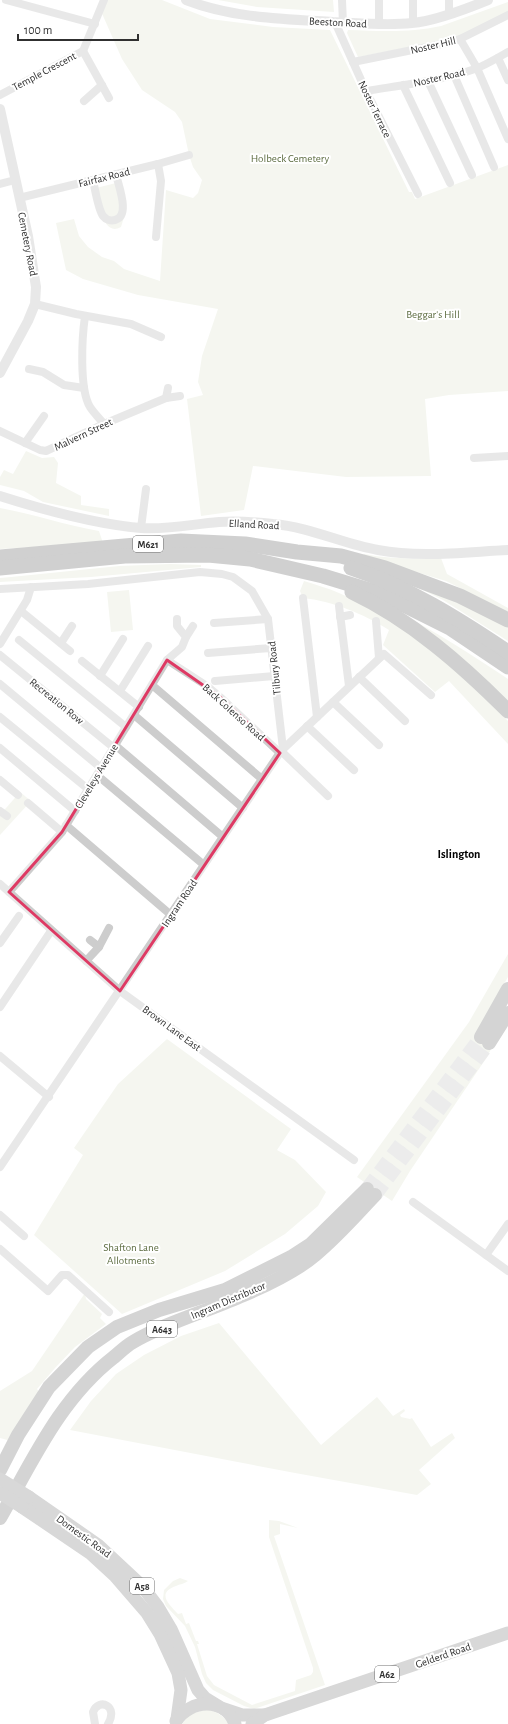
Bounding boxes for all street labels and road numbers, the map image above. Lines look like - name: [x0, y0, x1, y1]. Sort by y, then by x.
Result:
- street label: Beeston Road: [309, 15, 368, 30]
- street label: Noster Hill: [409, 35, 457, 56]
- street label: Temple Crescent: [11, 50, 78, 93]
- street label: Noster Road: [412, 66, 466, 89]
- street label: Noster Terrace: [356, 79, 393, 139]
- street label: Fairfax Road: [77, 166, 131, 189]
- street label: Cemetery Road: [16, 211, 39, 277]
- street label: Malvern Street: [52, 416, 114, 453]
- street label: Elland Road: [228, 518, 280, 531]
- road number: M621: [133, 536, 163, 552]
- street label: Tilbury Road: [266, 640, 283, 695]
- street label: Recreation Row: [28, 676, 86, 727]
- street label: Back Colenso Road: [200, 682, 267, 743]
- street label: Cleveleys Avenue: [73, 742, 120, 811]
- street label: Ingram Road: [160, 877, 199, 929]
- street label: Brown Lane East: [140, 1004, 203, 1054]
- street label: Ingram Distributor: [189, 1280, 268, 1321]
- road number: A643: [147, 1321, 177, 1337]
- street label: Domestic Road: [54, 1513, 113, 1560]
- road number: A58: [130, 1578, 154, 1594]
- street label: Gelderd Road: [414, 1641, 473, 1670]
- road number: A62: [375, 1666, 399, 1682]

